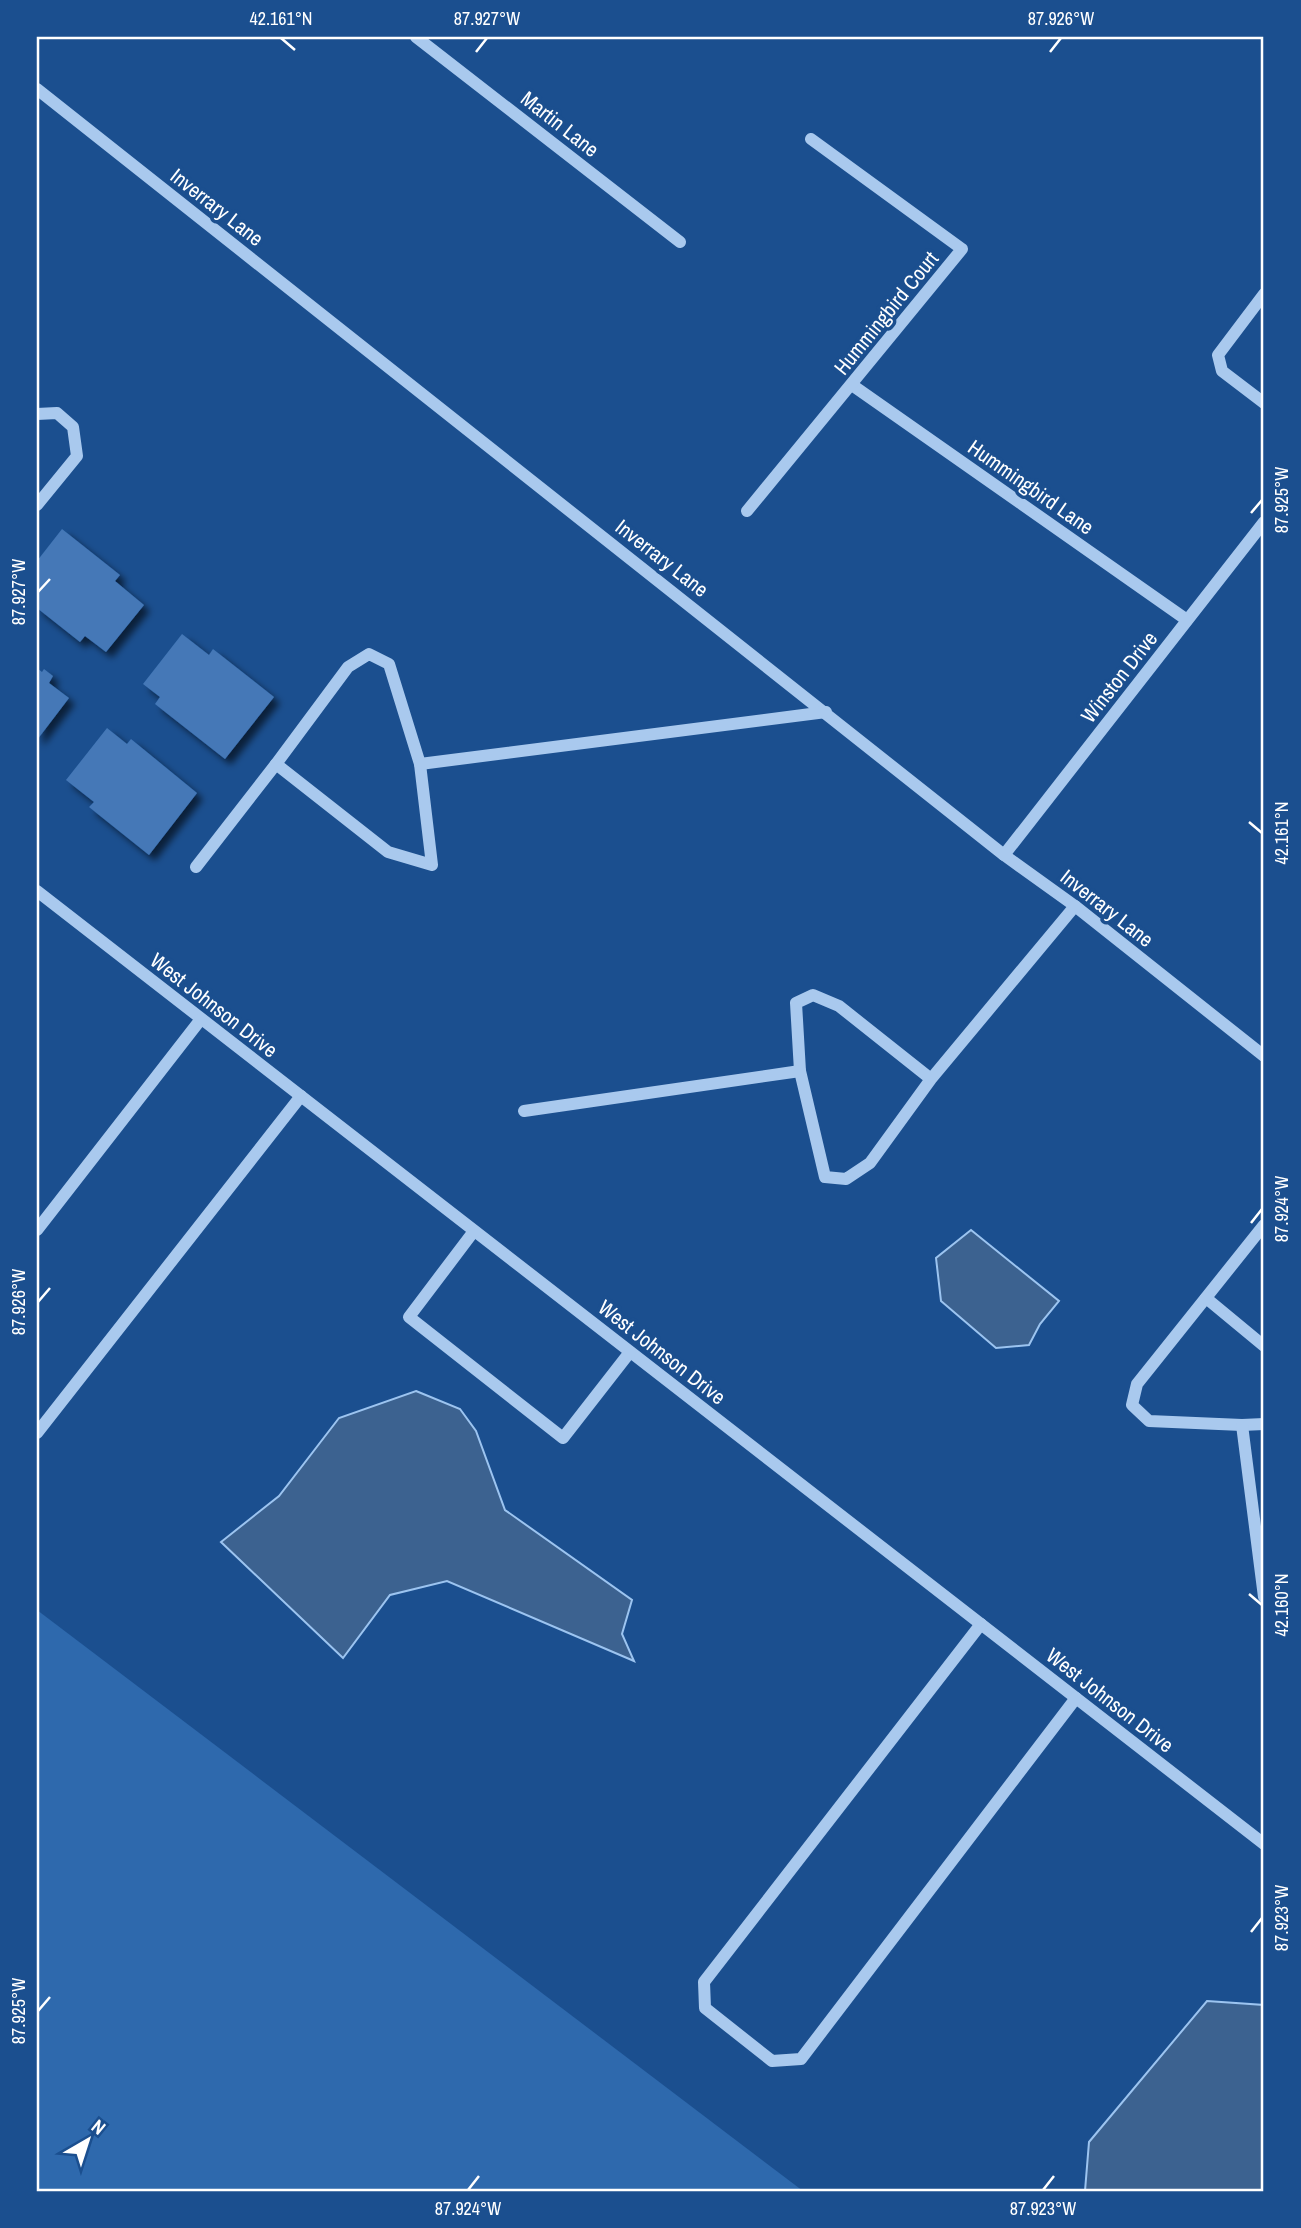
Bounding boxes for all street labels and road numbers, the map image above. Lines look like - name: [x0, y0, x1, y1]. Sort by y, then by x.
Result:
- street label: Martin Lane: [515, 84, 605, 164]
- street label: Inverrary Lane: [164, 161, 270, 253]
- street label: Hummingbird Court: [827, 245, 945, 381]
- street label: Hummingbird Lane: [962, 433, 1100, 541]
- street label: Inverrary Lane: [609, 512, 715, 604]
- street label: Winston Drive: [1074, 625, 1164, 729]
- street label: Inverrary Lane: [1054, 862, 1160, 954]
- street label: West Johnson Drive: [144, 946, 284, 1064]
- street label: West Johnson Drive: [592, 1293, 732, 1411]
- street label: West Johnson Drive: [1040, 1641, 1180, 1759]

